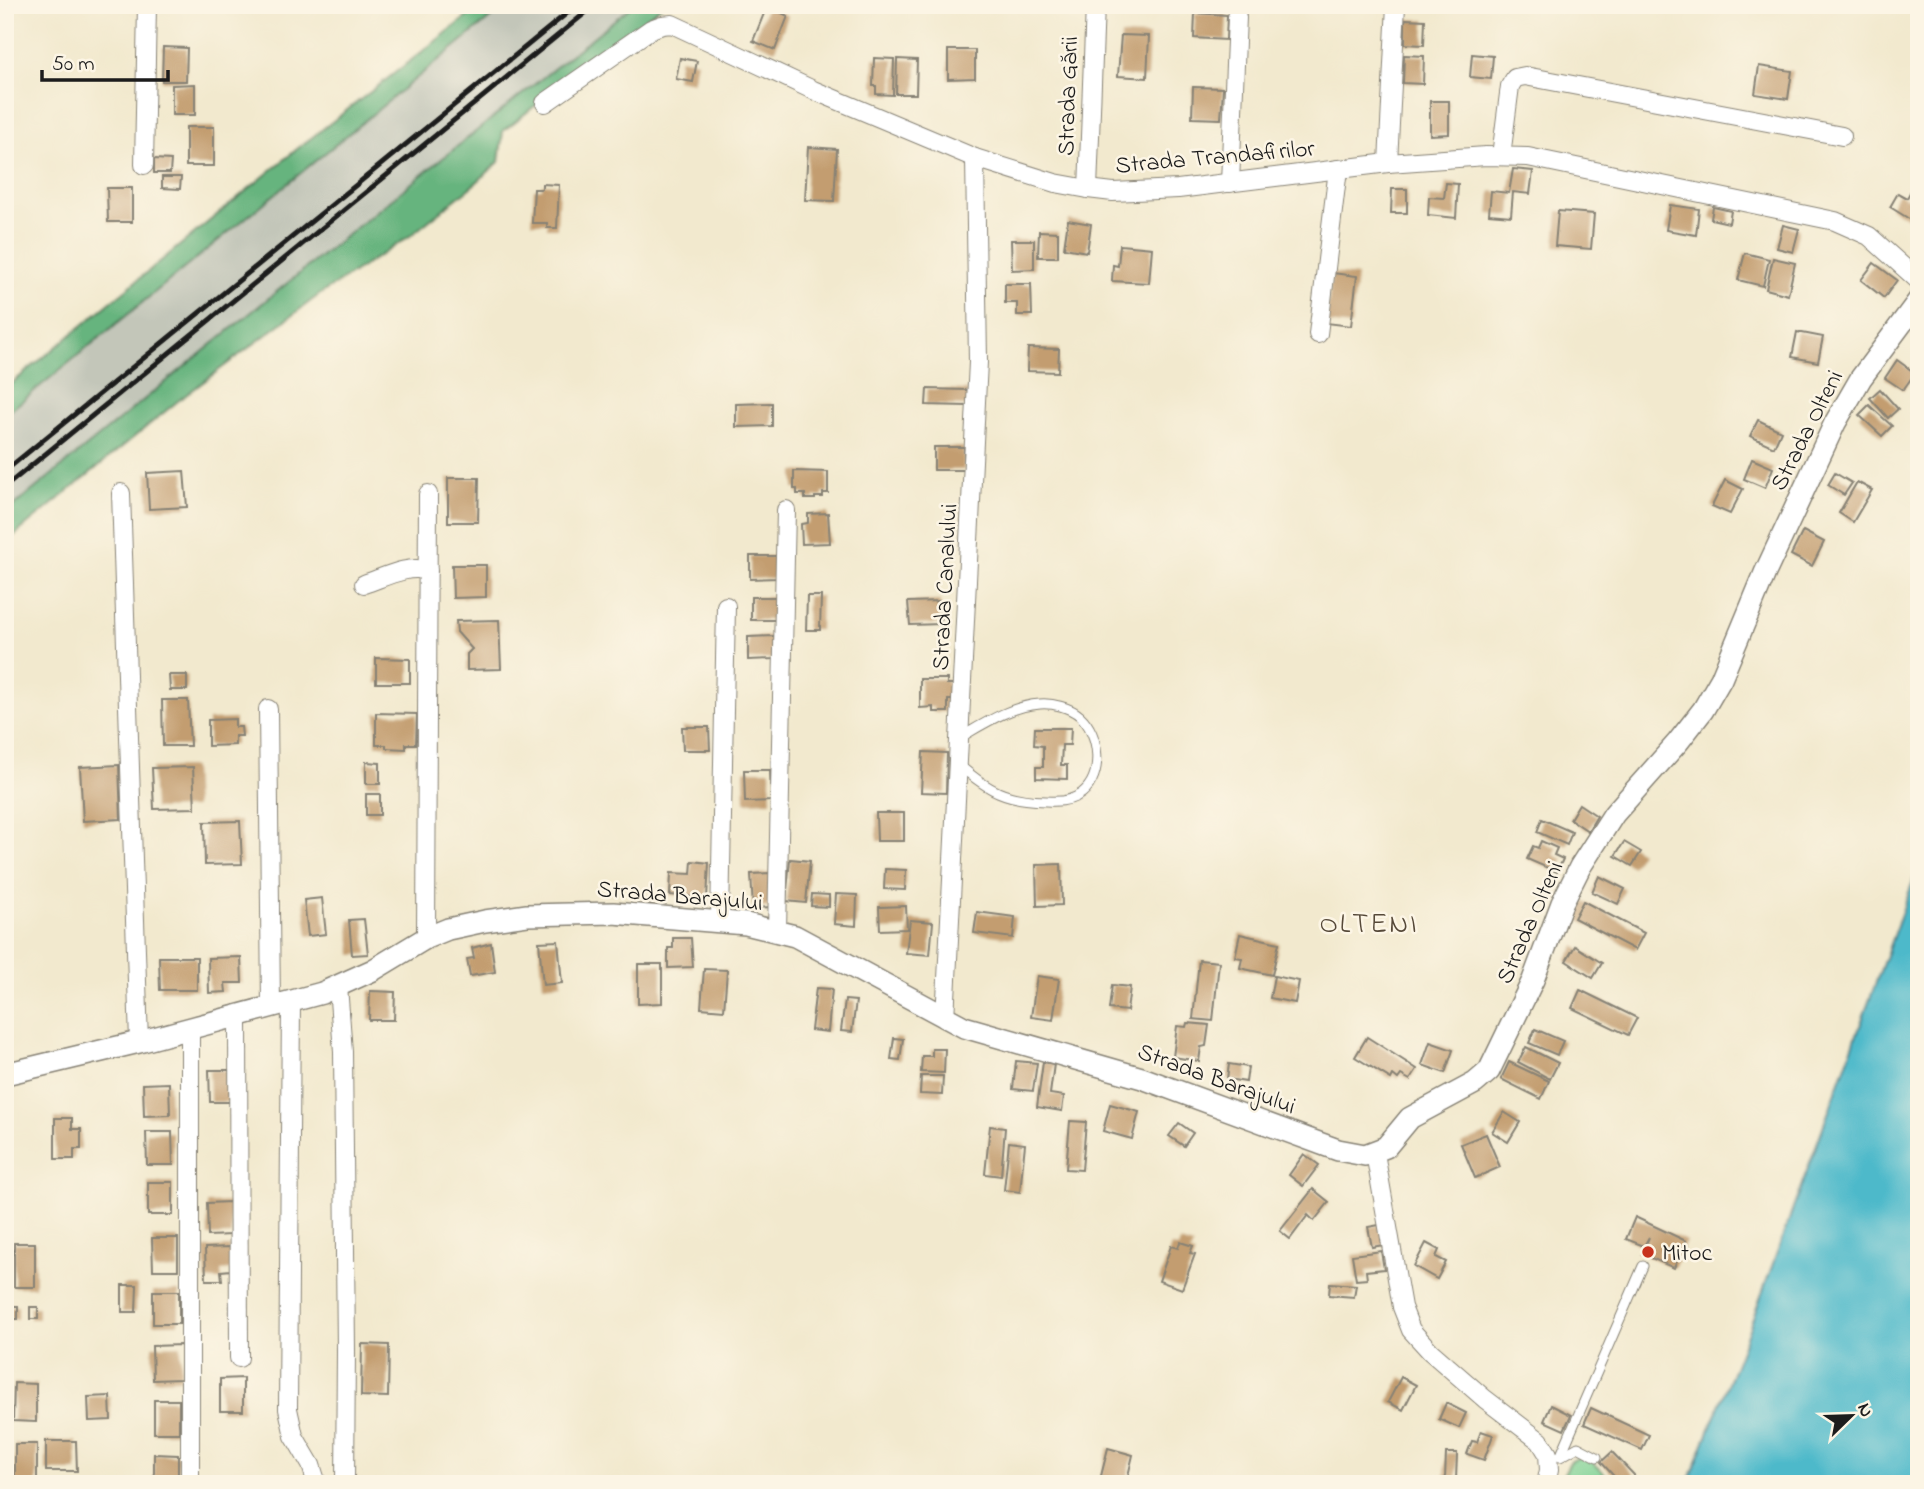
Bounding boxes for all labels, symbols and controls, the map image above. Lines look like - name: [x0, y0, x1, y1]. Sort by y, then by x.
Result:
- street label: Strada Gării: [1050, 36, 1089, 156]
- scale bar: [42, 38, 168, 82]
- text: 50 m: [52, 50, 95, 80]
- street label: Strada Trandafirilor: [1114, 132, 1317, 185]
- street label: Strada Olteni: [1763, 365, 1854, 497]
- street label: Strada Canalului: [925, 503, 968, 671]
- street label: Strada Olteni: [1489, 856, 1574, 990]
- street label: Strada Barajului: [595, 873, 764, 922]
- district label: OLTENI: [1319, 905, 1419, 946]
- street label: Strada Barajului: [1132, 1035, 1300, 1125]
- place label: Mitoc: [1662, 1237, 1712, 1272]
- marker: Mitoc: [1640, 1244, 1656, 1260]
- north arrow: [1815, 1380, 1885, 1450]
- text: N: [1849, 1399, 1879, 1422]

